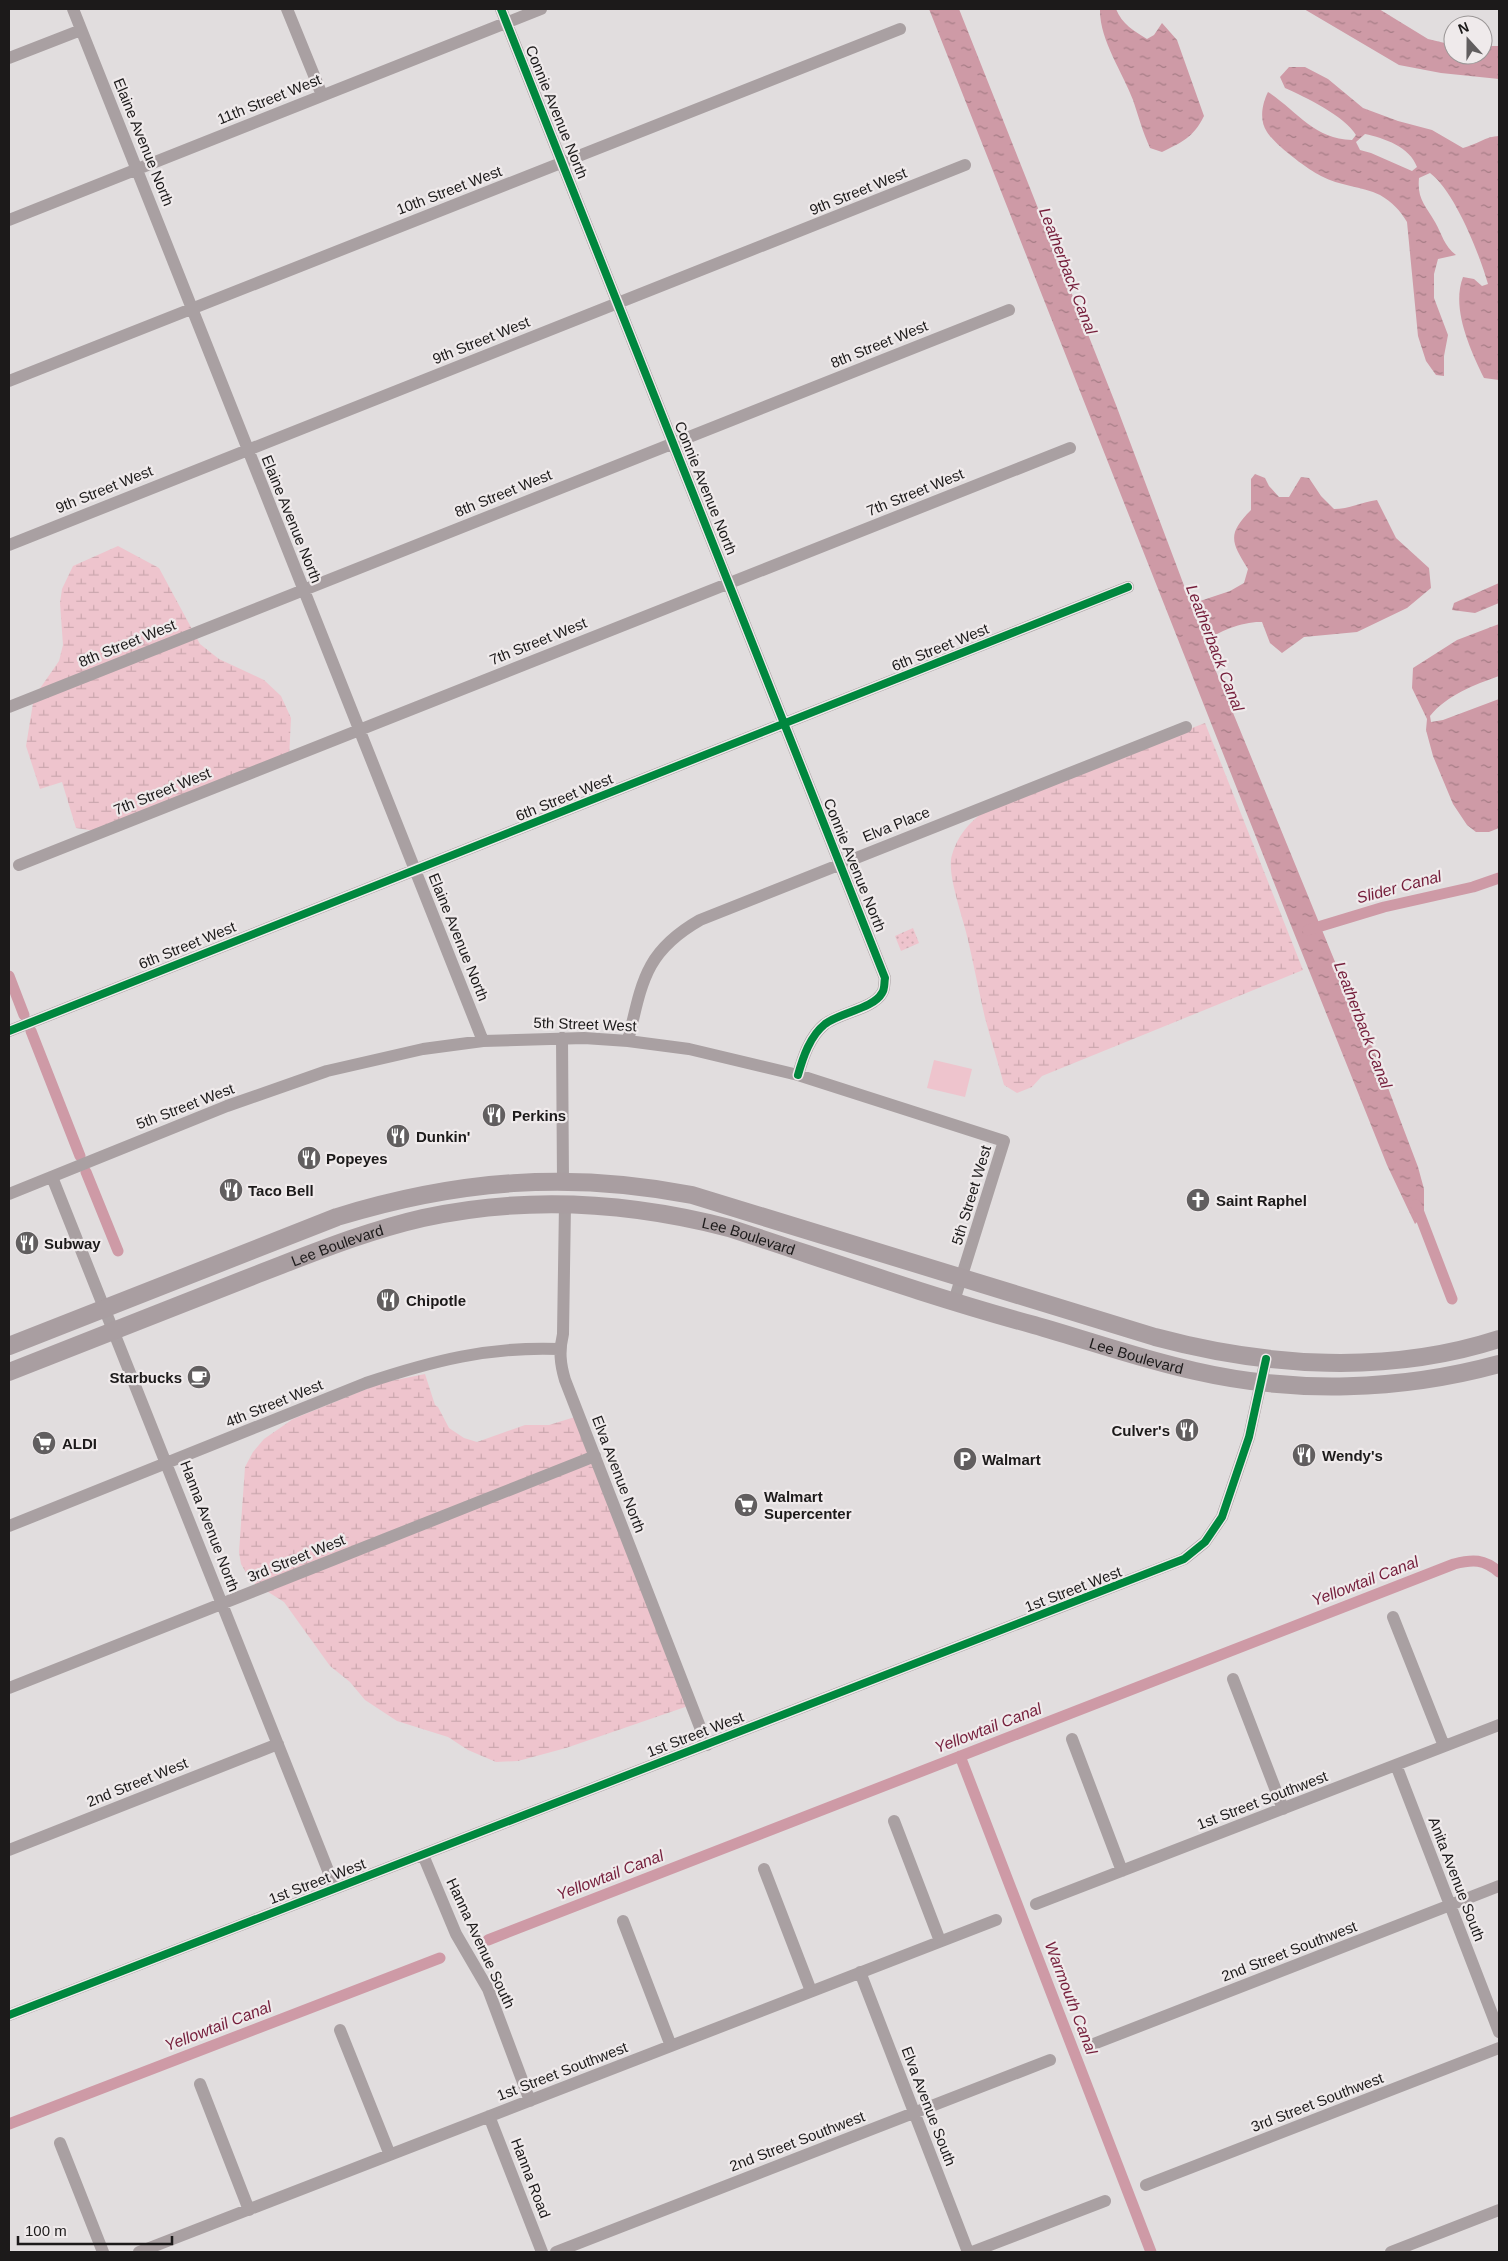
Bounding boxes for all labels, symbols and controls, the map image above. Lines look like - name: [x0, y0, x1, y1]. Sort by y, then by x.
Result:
- north arrow: [1443, 15, 1493, 65]
- text: N: [1456, 19, 1471, 37]
- street label: Connie Avenue North: [522, 43, 592, 181]
- street label: 11th Street West: [215, 70, 324, 128]
- street label: Elaine Avenue North: [111, 76, 177, 208]
- street label: 10th Street West: [394, 162, 505, 218]
- street label: 9th Street West: [807, 163, 910, 218]
- water label: Leatherback Canal: [1036, 205, 1100, 337]
- street label: 9th Street West: [430, 312, 533, 367]
- street label: 8th Street West: [828, 316, 931, 371]
- street label: Connie Avenue North: [671, 419, 741, 557]
- street label: Elaine Avenue North: [259, 453, 325, 585]
- street label: 9th Street West: [53, 461, 156, 516]
- street label: 7th Street West: [864, 464, 967, 519]
- street label: 8th Street West: [452, 465, 555, 520]
- water label: Leatherback Canal: [1183, 582, 1247, 714]
- street label: 7th Street West: [487, 613, 590, 668]
- street label: 8th Street West: [76, 615, 179, 670]
- street label: 6th Street West: [889, 619, 992, 674]
- street label: 7th Street West: [111, 763, 214, 818]
- street label: 6th Street West: [513, 769, 616, 824]
- street label: Connie Avenue North: [820, 796, 890, 934]
- street label: Elva Place: [860, 803, 932, 845]
- water label: Slider Canal: [1355, 867, 1444, 906]
- street label: Elaine Avenue North: [426, 871, 492, 1003]
- street label: 6th Street West: [136, 917, 239, 972]
- water label: Leatherback Canal: [1331, 959, 1395, 1091]
- street label: 5th Street West: [533, 1014, 638, 1034]
- street label: 5th Street West: [134, 1079, 237, 1132]
- restaurant icon: Perkins: [481, 1102, 507, 1128]
- place label: Perkins: [512, 1107, 566, 1124]
- restaurant icon: Dunkin': [385, 1123, 411, 1149]
- place label: Dunkin': [416, 1128, 470, 1145]
- street label: 5th Street West: [948, 1142, 994, 1247]
- restaurant icon: Popeyes: [296, 1145, 322, 1171]
- place label: Popeyes: [326, 1150, 388, 1167]
- restaurant icon: Taco Bell: [218, 1177, 244, 1203]
- place label: Taco Bell: [248, 1182, 314, 1199]
- church icon: Saint Raphel: [1185, 1187, 1211, 1213]
- place label: Saint Raphel: [1216, 1192, 1307, 1209]
- street label: Lee Boulevard: [701, 1213, 798, 1258]
- street label: Lee Boulevard: [289, 1221, 385, 1269]
- restaurant icon: Subway: [14, 1230, 40, 1256]
- place label: Subway: [44, 1235, 101, 1252]
- restaurant icon: Chipotle: [375, 1287, 401, 1313]
- place label: Chipotle: [406, 1292, 466, 1309]
- street label: Lee Boulevard: [1088, 1334, 1185, 1377]
- cafe icon: Starbucks: [186, 1364, 212, 1390]
- place label: Starbucks: [109, 1369, 182, 1386]
- street label: 4th Street West: [223, 1375, 326, 1430]
- street label: Elva Avenue North: [589, 1413, 649, 1535]
- restaurant icon: Culver's: [1174, 1417, 1200, 1443]
- place label: Culver's: [1111, 1422, 1170, 1439]
- supermarket icon: ALDI: [31, 1430, 57, 1456]
- place label: ALDI: [62, 1435, 97, 1452]
- restaurant icon: Wendy's: [1291, 1442, 1317, 1468]
- parking icon: Walmart: [952, 1446, 978, 1472]
- place label: Wendy's: [1322, 1447, 1383, 1464]
- place label: Walmart: [982, 1451, 1041, 1468]
- street label: Hanna Avenue North: [177, 1458, 243, 1594]
- place label: Walmart Supercenter: [764, 1488, 852, 1522]
- supermarket icon: Walmart Supercenter: [733, 1492, 759, 1518]
- street label: 3rd Street West: [245, 1530, 348, 1585]
- water label: Yellowtail Canal: [1309, 1553, 1421, 1609]
- street label: 1st Street West: [1022, 1562, 1125, 1615]
- water label: Yellowtail Canal: [932, 1700, 1044, 1756]
- street label: 1st Street West: [644, 1707, 747, 1760]
- street label: 2nd Street West: [84, 1754, 191, 1810]
- street label: 1st Street Southwest: [1194, 1767, 1330, 1833]
- street label: Anita Avenue South: [1426, 1815, 1488, 1943]
- water label: Yellowtail Canal: [554, 1847, 666, 1903]
- street label: 1st Street West: [266, 1854, 369, 1907]
- street label: Hanna Avenue South: [443, 1875, 519, 2011]
- street label: 2nd Street Southwest: [1219, 1917, 1360, 1985]
- water label: Warmouth Canal: [1042, 1939, 1101, 2057]
- water label: Yellowtail Canal: [162, 1998, 274, 2054]
- street label: 1st Street Southwest: [494, 2038, 630, 2104]
- street label: Elva Avenue South: [898, 2044, 960, 2168]
- street label: 3rd Street Southwest: [1249, 2069, 1386, 2135]
- street label: 2nd Street Southwest: [727, 2107, 868, 2175]
- street label: Hanna Road: [508, 2136, 554, 2220]
- scale bar: [18, 2214, 171, 2246]
- text: 100 m: [25, 2222, 67, 2239]

